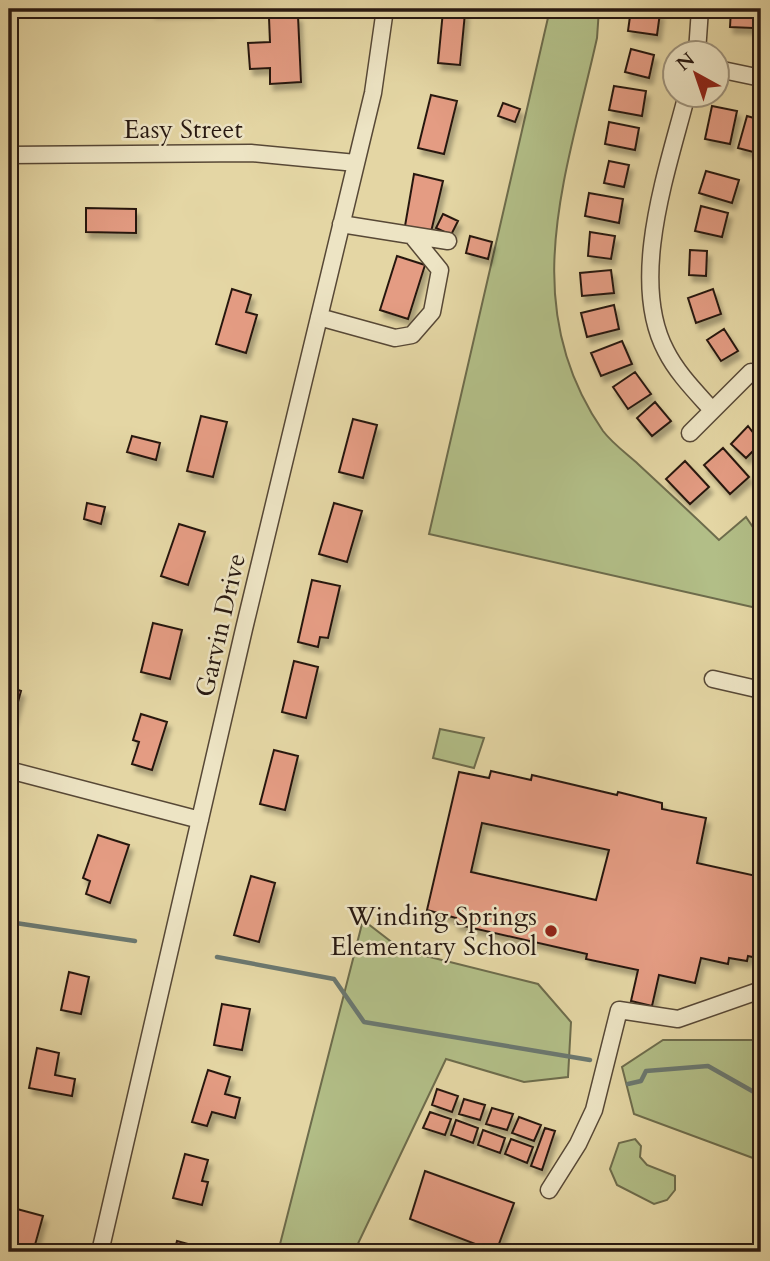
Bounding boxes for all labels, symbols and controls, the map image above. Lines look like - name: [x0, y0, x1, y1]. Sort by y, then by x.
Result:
- north arrow: [662, 38, 732, 108]
- text: N: [671, 46, 701, 77]
- street label: Easy Street: [123, 112, 243, 147]
- street label: Garvin Drive: [187, 550, 254, 700]
- place label: Winding Springs Elementary School: [330, 899, 537, 964]
- marker: Winding Springs Elementary School: [543, 923, 559, 939]

